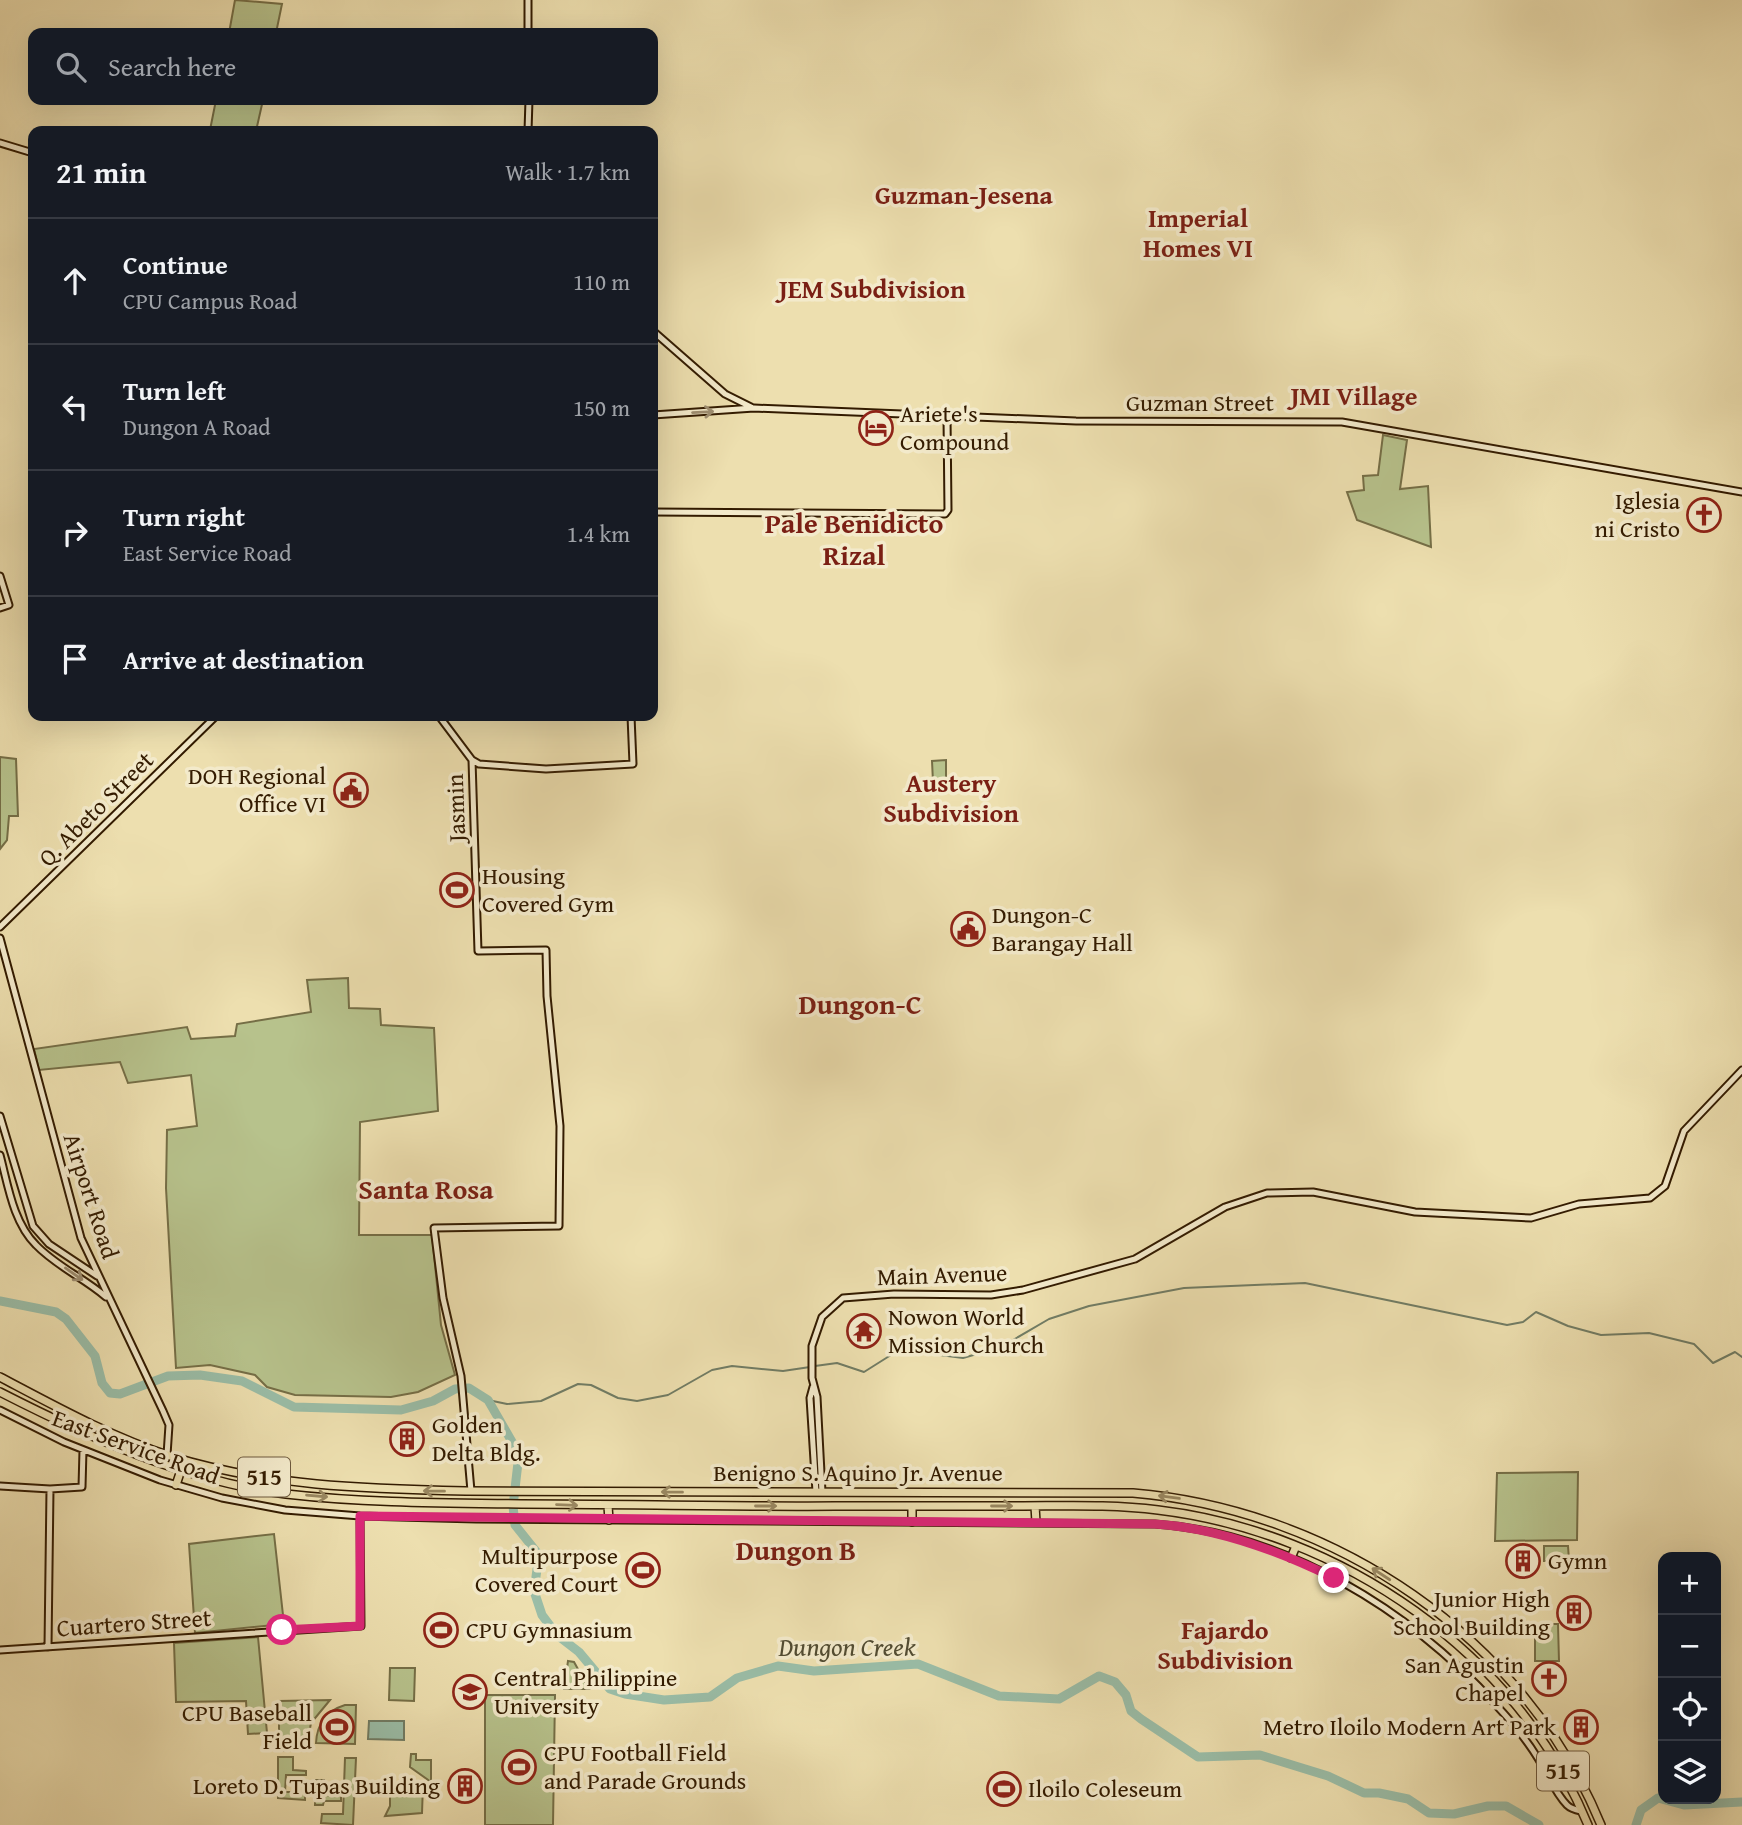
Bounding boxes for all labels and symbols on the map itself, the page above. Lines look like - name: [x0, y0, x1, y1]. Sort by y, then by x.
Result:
- district label: Guzman-Jesena: [875, 175, 1054, 214]
- district label: Imperial Homes VI: [1143, 198, 1253, 267]
- district label: JEM Subdivision: [775, 269, 966, 308]
- district label: JMI Village: [1286, 376, 1418, 415]
- street label: Guzman Street: [1126, 385, 1275, 420]
- place label: Ariete's Compound: [900, 396, 1010, 459]
- one-way arrow: [691, 406, 714, 419]
- hotel icon: Ariete's Compound: [857, 409, 895, 447]
- place label: Iglesia ni Cristo: [1595, 483, 1681, 546]
- church icon: Iglesia ni Cristo: [1685, 496, 1723, 534]
- district label: Pale Benidicto Rizal: [765, 502, 943, 575]
- street label: Q. Abeto Street: [30, 743, 162, 874]
- place label: DOH Regional Office VI: [188, 758, 326, 821]
- district label: Austery Subdivision: [883, 763, 1019, 832]
- public building icon: DOH Regional Office VI: [332, 771, 370, 809]
- street label: Jasmin: [437, 773, 474, 846]
- place label: Housing Covered Gym: [482, 858, 614, 921]
- sports icon: Housing Covered Gym: [438, 871, 476, 909]
- place label: Dungon-C Barangay Hall: [992, 897, 1133, 960]
- public building icon: Dungon-C Barangay Hall: [949, 910, 987, 948]
- district label: Dungon-C: [799, 983, 922, 1024]
- street label: Airport Road: [55, 1129, 128, 1263]
- district label: Santa Rosa: [358, 1168, 494, 1209]
- street label: Main Avenue: [876, 1255, 1008, 1294]
- one-way arrow: [64, 1266, 83, 1281]
- place label: Nowon World Mission Church: [888, 1299, 1045, 1362]
- temple icon: Nowon World Mission Church: [845, 1312, 883, 1350]
- street label: East Service Road: [48, 1400, 225, 1493]
- place label: Golden Delta Bldg.: [432, 1407, 541, 1470]
- building icon: Golden Delta Bldg.: [388, 1420, 426, 1458]
- street label: Benigno S. Aquino Jr. Avenue: [713, 1455, 1003, 1490]
- road number: 515: [238, 1458, 290, 1496]
- one-way arrow: [423, 1484, 446, 1497]
- one-way arrow: [661, 1485, 684, 1498]
- one-way arrow: [305, 1490, 328, 1503]
- one-way arrow: [1158, 1490, 1181, 1503]
- one-way arrow: [555, 1498, 578, 1511]
- one-way arrow: [754, 1499, 777, 1513]
- one-way arrow: [990, 1499, 1013, 1513]
- district label: Dungon B: [736, 1529, 856, 1570]
- place label: Multipurpose Covered Court: [475, 1538, 619, 1601]
- building icon: Gymn: [1504, 1542, 1542, 1580]
- place label: Gymn: [1548, 1543, 1608, 1578]
- sports icon: Multipurpose Covered Court: [624, 1551, 662, 1589]
- route end: [1318, 1562, 1349, 1593]
- one-way arrow: [1372, 1566, 1391, 1581]
- place label: Junior High School Building: [1393, 1581, 1551, 1644]
- building icon: Junior High School Building: [1555, 1594, 1593, 1632]
- street label: Cuartero Street: [56, 1600, 213, 1645]
- district label: Fajardo Subdivision: [1157, 1610, 1293, 1679]
- sports icon: CPU Gymnasium: [422, 1611, 460, 1649]
- place label: CPU Gymnasium: [466, 1612, 633, 1647]
- route start: [266, 1614, 297, 1645]
- water label: Dungon Creek: [778, 1627, 916, 1666]
- place label: San Agustin Chapel: [1404, 1647, 1525, 1710]
- place label: Central Philippine University: [494, 1660, 677, 1723]
- church icon: San Agustin Chapel: [1530, 1660, 1568, 1698]
- school or university icon: Central Philippine University: [451, 1673, 489, 1711]
- place label: CPU Baseball Field: [182, 1695, 312, 1758]
- sports icon: CPU Baseball Field: [318, 1708, 356, 1746]
- building icon: Metro Iloilo Modern Art Park: [1562, 1708, 1600, 1746]
- place label: Metro Iloilo Modern Art Park: [1263, 1709, 1557, 1744]
- place label: CPU Football Field and Parade Grounds: [544, 1735, 746, 1798]
- sports icon: CPU Football Field and Parade Grounds: [500, 1748, 538, 1786]
- road number: 515: [1537, 1752, 1589, 1790]
- building icon: Loreto D. Tupas Building: [446, 1767, 484, 1805]
- place label: Loreto D. Tupas Building: [193, 1768, 440, 1803]
- sports icon: Iloilo Coleseum: [985, 1770, 1023, 1808]
- place label: Iloilo Coleseum: [1028, 1771, 1182, 1806]

